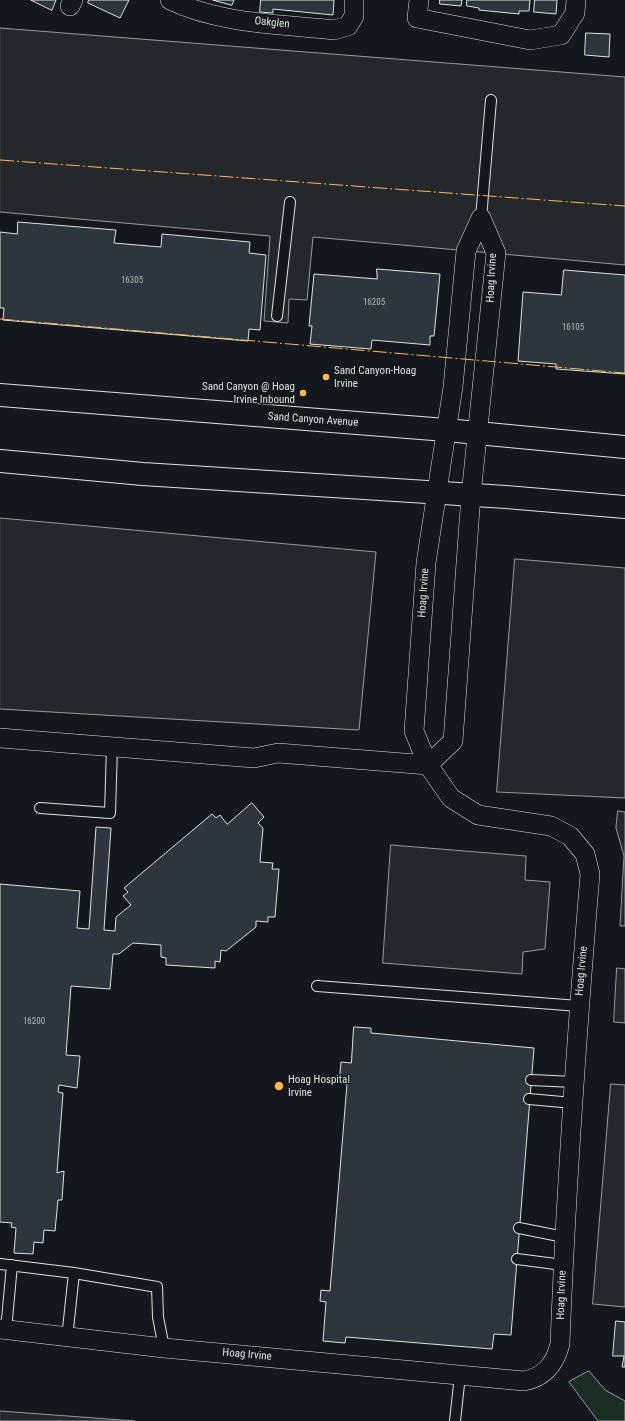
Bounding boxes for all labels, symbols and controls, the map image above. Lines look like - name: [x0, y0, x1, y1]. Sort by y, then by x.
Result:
- street label: Oakglen: [254, 15, 290, 31]
- street label: Hoag Irvine: [484, 253, 500, 303]
- house number: 16305: [121, 276, 143, 286]
- house number: 16205: [363, 298, 385, 308]
- house number: 16105: [562, 323, 584, 333]
- place label: Sand Canyon-Hoag Irvine: [334, 364, 416, 390]
- marker: Sand Canyon-Hoag Irvine: [321, 372, 331, 382]
- place label: Sand Canyon @ Hoag Irvine Inbound: [202, 380, 295, 406]
- marker: Sand Canyon @ Hoag Irvine Inbound: [298, 388, 308, 398]
- street label: Sand Canyon Avenue: [267, 410, 359, 430]
- street label: Hoag Irvine: [416, 568, 432, 618]
- street label: Hoag Irvine: [573, 946, 591, 996]
- house number: 16200: [23, 1017, 45, 1027]
- place label: Hoag Hospital Irvine: [288, 1073, 350, 1099]
- marker: Hoag Hospital Irvine: [273, 1080, 285, 1092]
- street label: Hoag Irvine: [555, 1270, 569, 1320]
- street label: Hoag Irvine: [222, 1346, 272, 1364]

